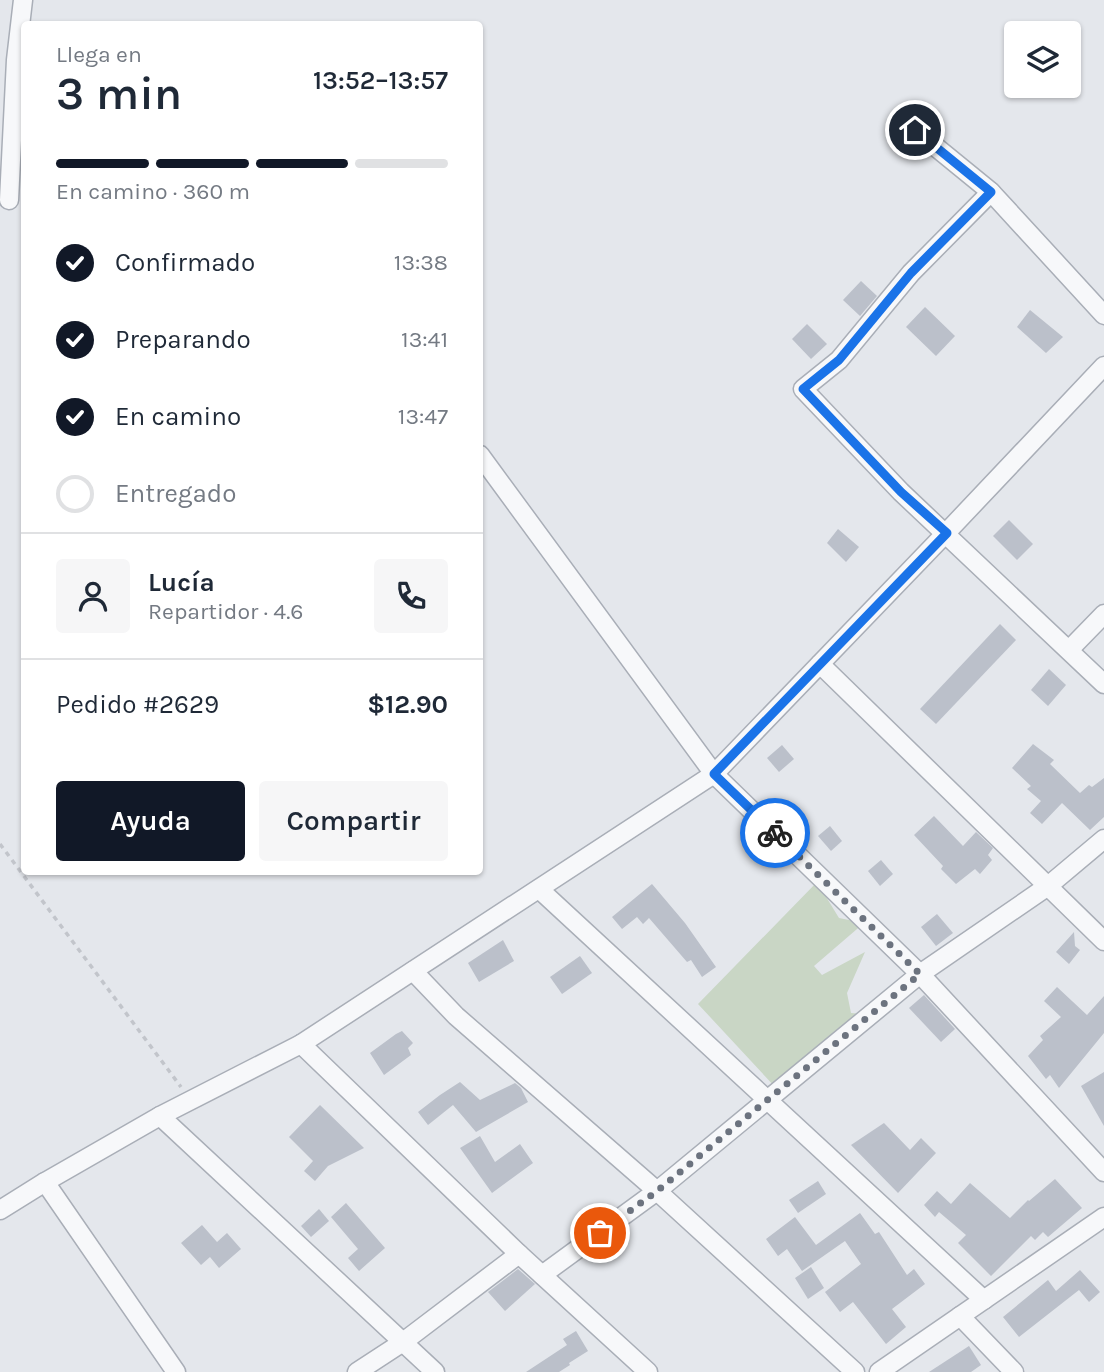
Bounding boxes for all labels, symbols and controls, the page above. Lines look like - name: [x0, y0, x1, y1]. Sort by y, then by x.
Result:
- map controls: [1004, 21, 1081, 98]
- button: layers: [1004, 21, 1081, 98]
- text: Llega en: [56, 41, 142, 68]
- text: 13:52–13:57: [313, 65, 448, 96]
- text: 3 min: [56, 67, 182, 121]
- pin: [885, 100, 945, 160]
- icon: home: [896, 111, 934, 149]
- text: En camino · 360 m: [56, 178, 250, 205]
- icon: check: [56, 244, 94, 282]
- text: Confirmado: [115, 247, 255, 278]
- text: 13:38: [394, 249, 448, 276]
- icon: check: [56, 321, 94, 359]
- text: Preparando: [115, 324, 251, 355]
- text: 13:41: [401, 326, 448, 353]
- icon: check: [56, 398, 94, 436]
- text: En camino: [115, 401, 241, 432]
- text: 13:47: [398, 403, 448, 430]
- text: Entregado: [115, 478, 236, 509]
- button: person: [56, 559, 130, 633]
- button: phone: [374, 559, 448, 633]
- text: Lucía: [148, 567, 215, 598]
- text: Repartidor · 4.6: [148, 598, 303, 625]
- text: Pedido #2629: [56, 689, 219, 720]
- text: $12.90: [367, 689, 448, 720]
- button: Ayuda: [56, 781, 245, 861]
- button: Compartir: [259, 781, 448, 861]
- courier: [740, 798, 810, 868]
- icon: bike: [756, 814, 794, 852]
- pin: [570, 1203, 630, 1263]
- icon: bag: [581, 1214, 619, 1252]

